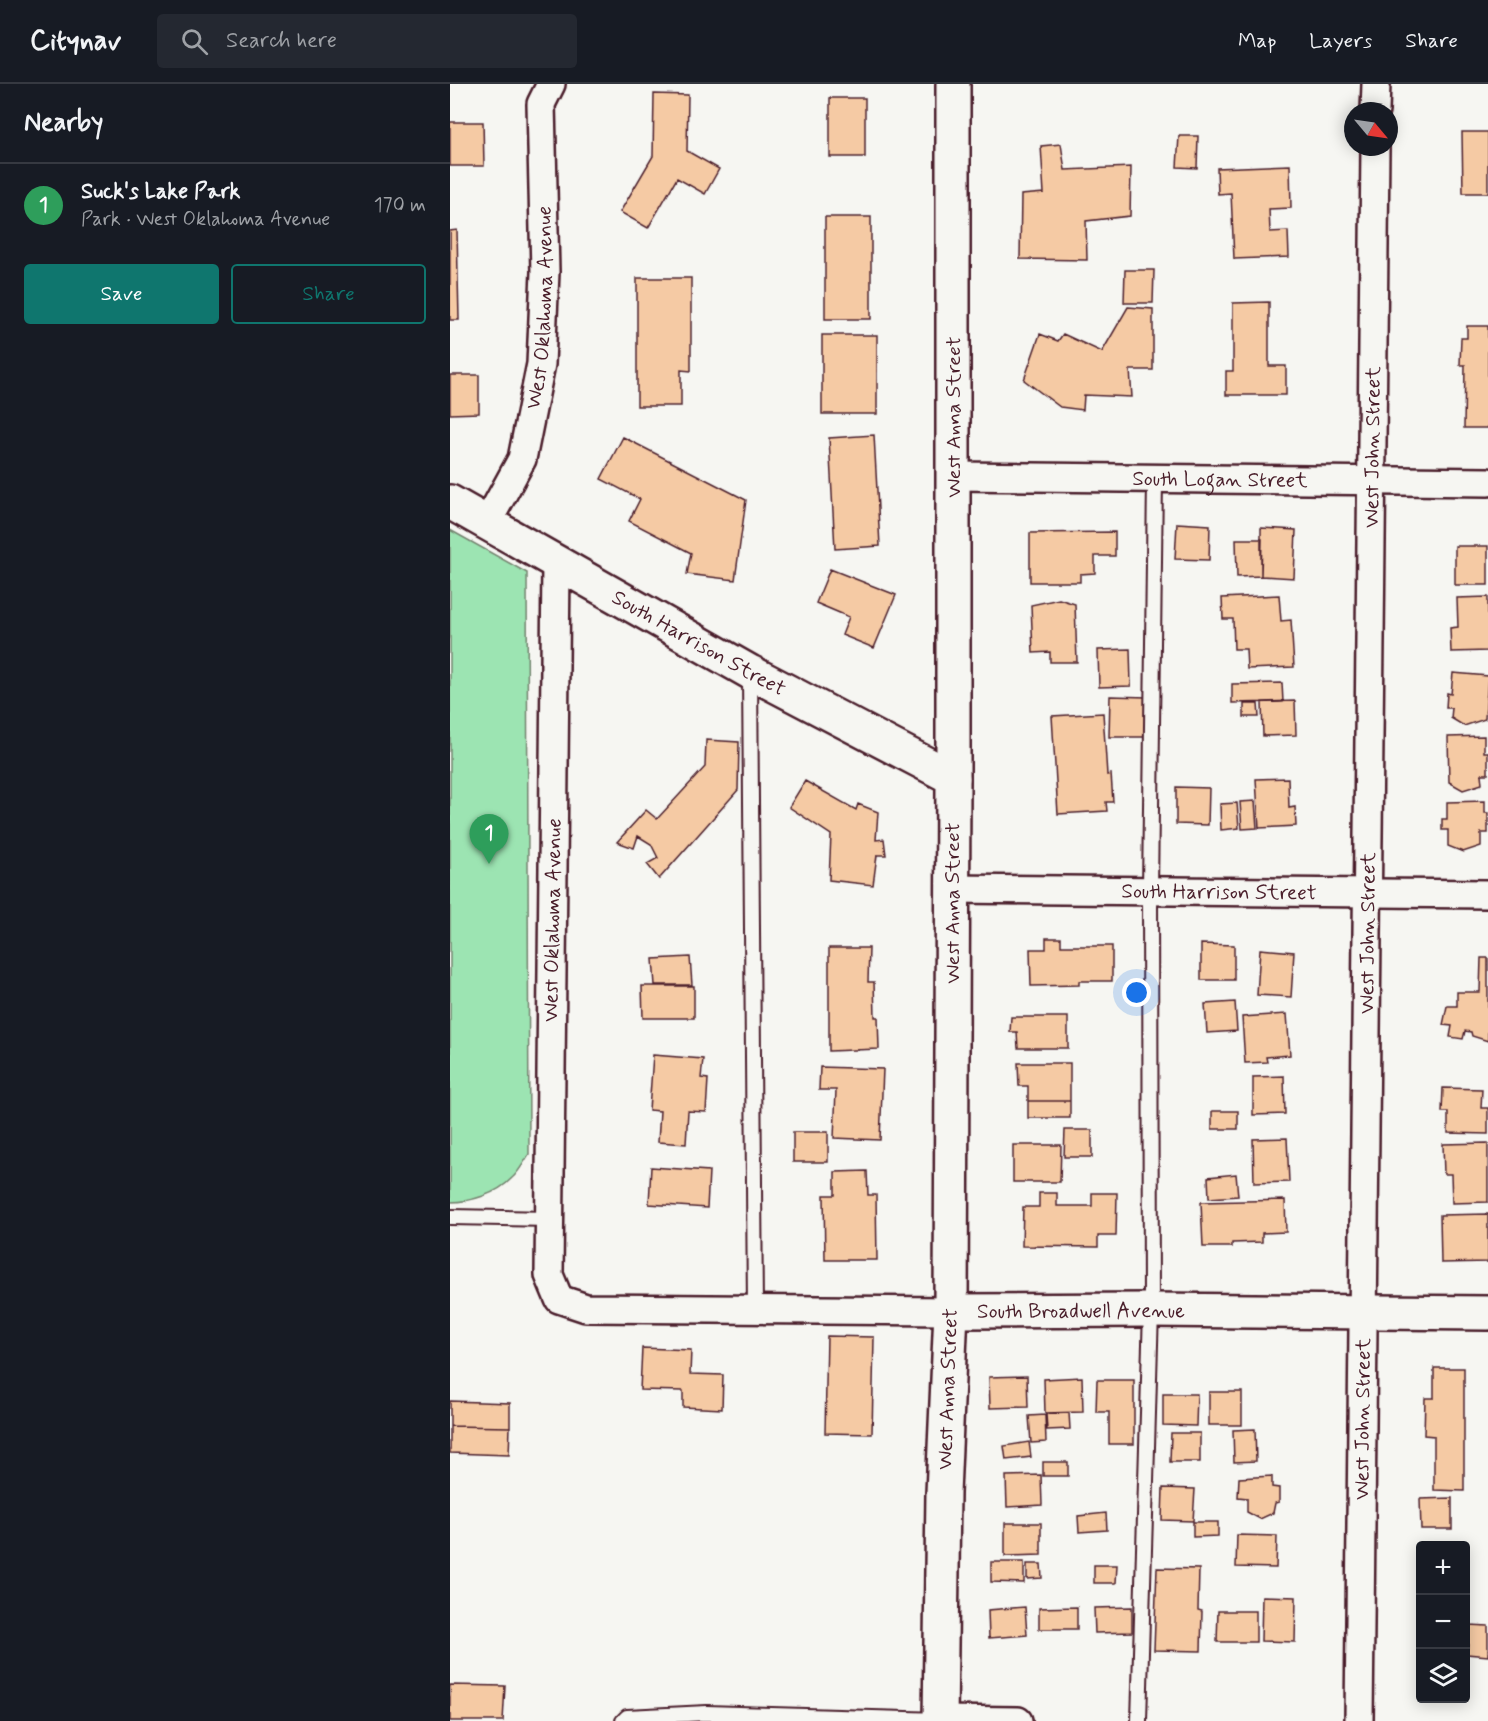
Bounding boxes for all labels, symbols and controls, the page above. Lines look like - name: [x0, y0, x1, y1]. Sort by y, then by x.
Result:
- search box: [157, 14, 577, 68]
- text: Citynav: [30, 23, 121, 60]
- icon: search: [178, 25, 211, 58]
- text: Search here: [226, 27, 337, 55]
- text: Map: [1238, 27, 1276, 55]
- text: Layers: [1309, 27, 1372, 55]
- text: Share: [1405, 27, 1458, 55]
- north arrow: [1344, 102, 1398, 156]
- text: Nearby: [24, 106, 103, 140]
- text: Suck's Lake Park: [81, 178, 240, 206]
- text: 1: [39, 192, 48, 219]
- text: 170 m: [374, 192, 426, 219]
- text: Park · West Oklahoma Avenue: [81, 206, 330, 233]
- street label: West Oklahoma Avenue: [519, 206, 560, 412]
- button: Save: [24, 264, 219, 324]
- button: Share: [231, 264, 426, 324]
- street label: West Anna Street: [940, 336, 968, 498]
- street label: West John Street: [1358, 365, 1388, 528]
- street label: South Logan Street: [1132, 465, 1309, 496]
- street label: South Harrison Street: [606, 584, 791, 703]
- pin: 1: [470, 814, 508, 864]
- street label: West Oklahoma Avenue: [537, 818, 569, 1022]
- street label: West Anna Street: [939, 822, 967, 984]
- street label: West John Street: [1353, 851, 1383, 1014]
- street label: South Harrison Street: [1121, 878, 1317, 907]
- your location: [1122, 978, 1151, 1007]
- street label: South Broadwell Avenue: [977, 1297, 1185, 1326]
- street label: West Anna Street: [931, 1308, 965, 1470]
- street label: West John Street: [1348, 1337, 1378, 1500]
- map controls: [1416, 1541, 1470, 1703]
- button: +: [1416, 1541, 1470, 1595]
- button: −: [1416, 1595, 1470, 1649]
- button: layers: [1416, 1649, 1470, 1703]

